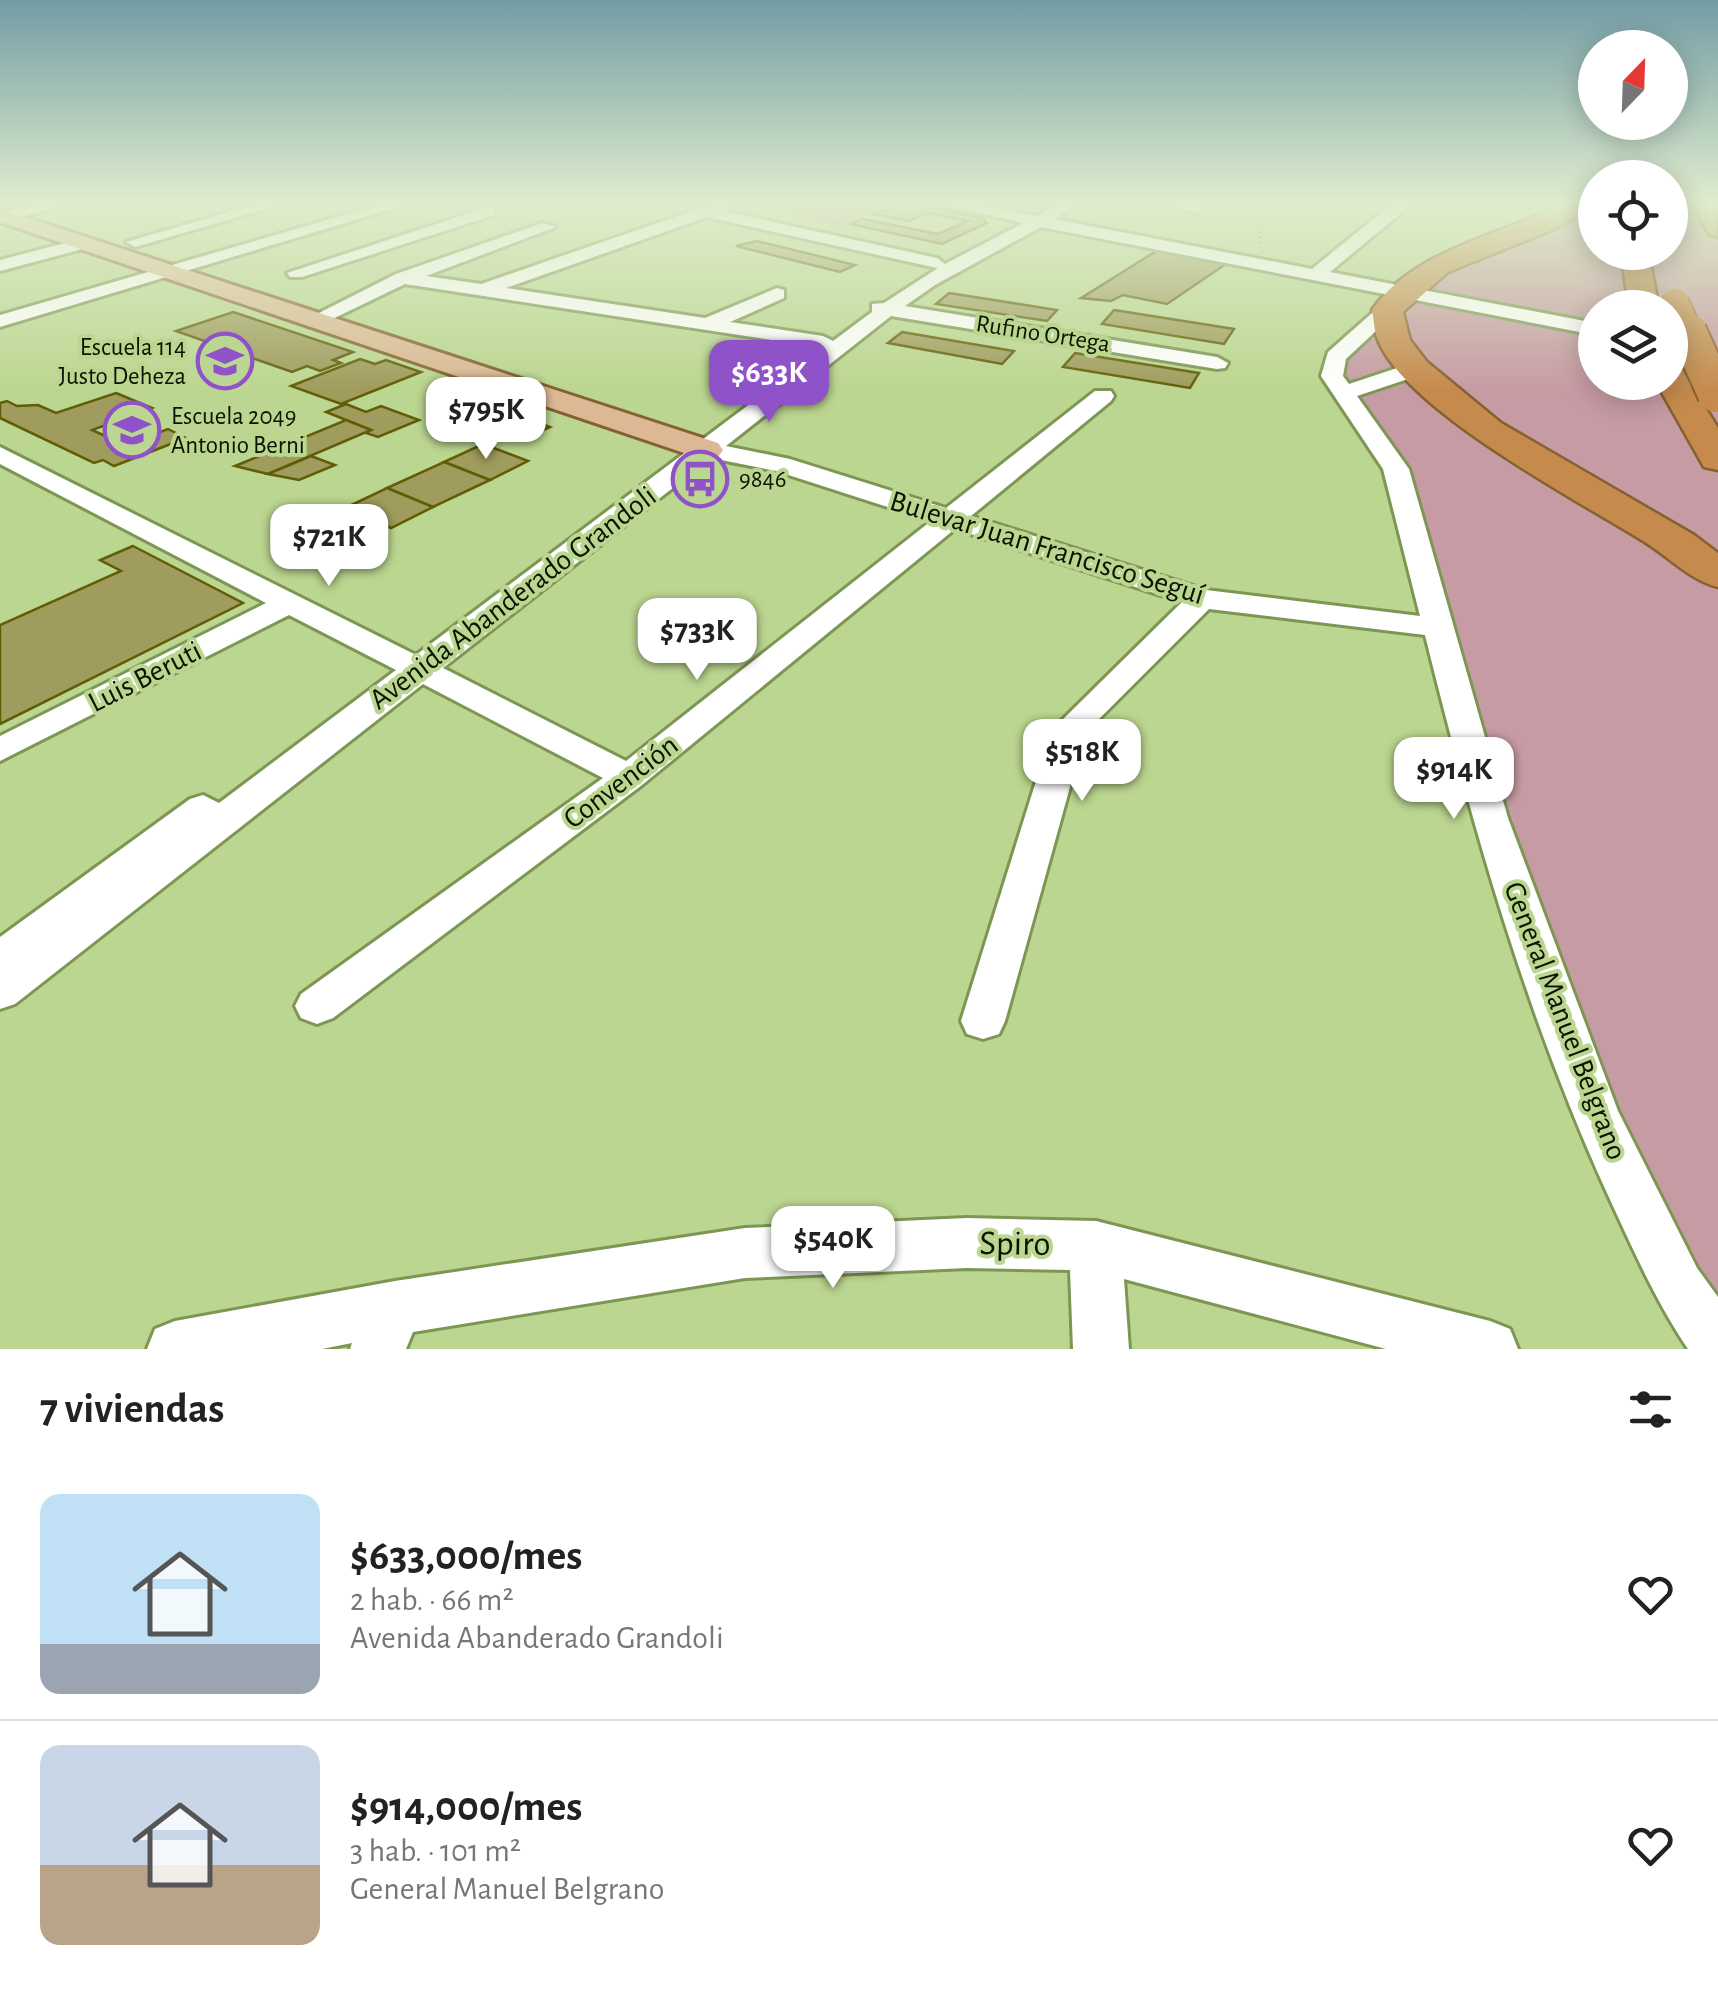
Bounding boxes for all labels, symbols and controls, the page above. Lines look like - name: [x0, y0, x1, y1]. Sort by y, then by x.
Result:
- north arrow: [1578, 30, 1688, 140]
- map controls: [1578, 30, 1688, 400]
- button: locate: [1578, 160, 1688, 270]
- button: layers: [1578, 290, 1688, 400]
- street label: Rufino Ortega: [974, 311, 1112, 357]
- school or university icon: Escuela 114 Justo Deheza: [195, 331, 255, 391]
- place label: Escuela 114 Justo Deheza: [58, 335, 186, 389]
- pin: $633K: [699, 340, 839, 425]
- text: $633K: [731, 356, 807, 388]
- pin: $795K: [416, 377, 556, 462]
- text: $795K: [448, 393, 524, 425]
- school or university icon: Escuela 2049 Antonio Berni: [102, 400, 162, 460]
- place label: Escuela 2049 Antonio Berni: [171, 404, 305, 458]
- bus stop icon: 9846: [670, 449, 730, 509]
- place label: 9846: [739, 467, 786, 492]
- street label: Avenida Abanderado Grandoli: [364, 481, 662, 715]
- street label: Bulevar Juan Francisco Seguí: [886, 486, 1208, 610]
- pin: $721K: [259, 504, 399, 589]
- text: $721K: [292, 520, 366, 552]
- pin: $733K: [627, 598, 767, 683]
- text: $733K: [660, 614, 734, 646]
- street label: Luis Beruti: [84, 636, 206, 718]
- pin: $518K: [1012, 719, 1152, 804]
- street label: Convención: [558, 730, 684, 834]
- text: $518K: [1045, 735, 1119, 767]
- pin: $914K: [1384, 737, 1524, 822]
- text: $914K: [1416, 753, 1492, 785]
- street label: General Manuel Belgrano: [1498, 878, 1632, 1164]
- pin: $540K: [763, 1206, 903, 1291]
- text: $540K: [793, 1222, 873, 1254]
- street label: Spiro: [979, 1226, 1051, 1262]
- icon: filters: [1623, 1382, 1678, 1437]
- text: 7 viviendas: [40, 1388, 224, 1430]
- icon: home: [120, 1534, 240, 1654]
- text: $633,000/mes: [350, 1535, 582, 1577]
- icon: heart: [1623, 1567, 1678, 1622]
- text: 2 hab. · 66 m²: [350, 1584, 514, 1616]
- text: Avenida Abanderado Grandoli: [350, 1622, 724, 1654]
- icon: home: [120, 1785, 240, 1905]
- text: $914,000/mes: [350, 1786, 582, 1828]
- icon: heart: [1623, 1818, 1678, 1873]
- text: 3 hab. · 101 m²: [350, 1835, 521, 1867]
- text: General Manuel Belgrano: [350, 1873, 665, 1905]

